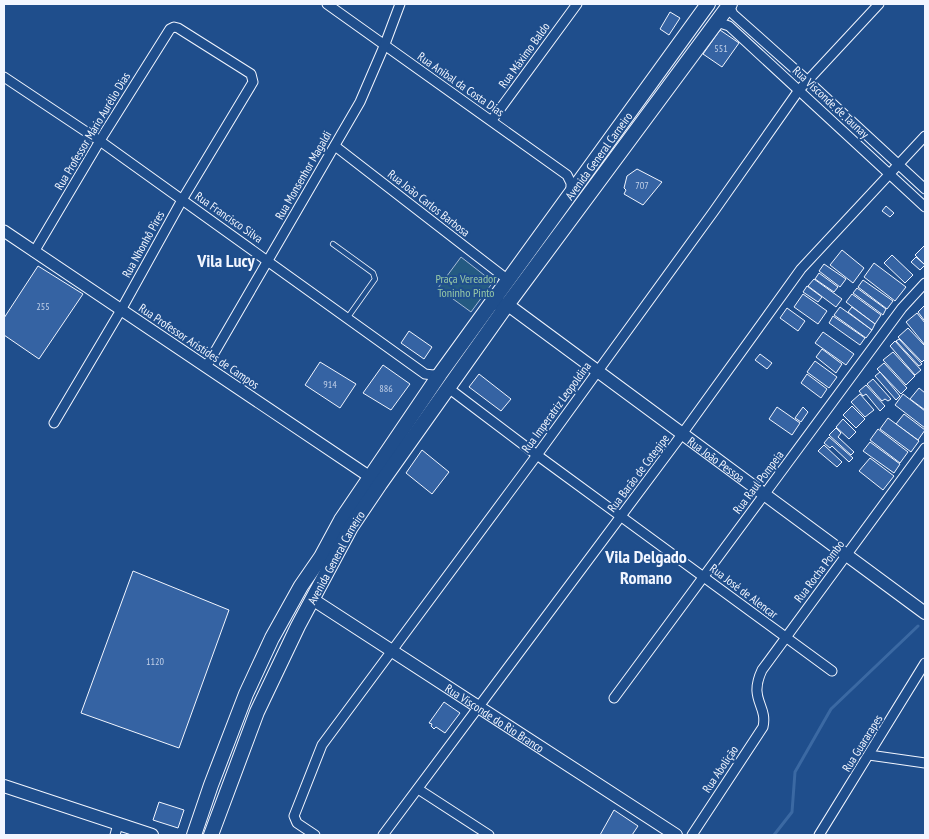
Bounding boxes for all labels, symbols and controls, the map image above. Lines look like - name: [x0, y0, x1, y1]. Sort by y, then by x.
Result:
- street label: Rua Máximo Baldo: [495, 19, 553, 91]
- house number: 551: [714, 42, 728, 55]
- street label: Rua Anibal da Costa Dias: [415, 49, 507, 119]
- street label: Rua Visconde de Taunay: [790, 63, 873, 141]
- street label: Rua Professor Mário Aurélio Dias: [51, 69, 133, 193]
- street label: Avenida General Carneiro: [561, 109, 635, 202]
- street label: Rua Monsenhor Magaldi: [272, 128, 334, 222]
- street label: Rua João Carlos Barbosa: [385, 166, 473, 240]
- house number: 707: [635, 179, 649, 192]
- street label: Rua Francisco Silva: [192, 188, 266, 246]
- street label: Rua Nhonhô Pires: [119, 208, 167, 280]
- district label: Vila Lucy: [196, 249, 256, 272]
- park label: Praça Vereador Toninho Pinto: [435, 271, 497, 300]
- house number: 255: [36, 300, 50, 313]
- street label: Rua Professor Aristides de Campos: [136, 300, 262, 392]
- street label: Rua Imperatriz Leopoldina: [518, 359, 594, 455]
- house number: 914: [323, 378, 337, 391]
- house number: 886: [379, 382, 393, 395]
- street label: Rua Barão de Cotegipe: [604, 431, 672, 515]
- street label: Rua João Pessoa: [685, 433, 748, 485]
- street label: Rua Raul Pompeia: [729, 447, 787, 516]
- street label: Avenida General Carneiro: [304, 507, 368, 607]
- street label: Rua Rocha Pombo: [791, 537, 847, 605]
- district label: Vila Delgado Romano: [604, 545, 687, 589]
- street label: Rua José de Alencar: [707, 561, 782, 622]
- house number: 1120: [146, 655, 165, 668]
- street label: Rua Visconde do Rio Branco: [443, 680, 547, 755]
- street label: Rua Guararapes: [839, 712, 885, 774]
- street label: Rua Abolição: [699, 743, 741, 795]

